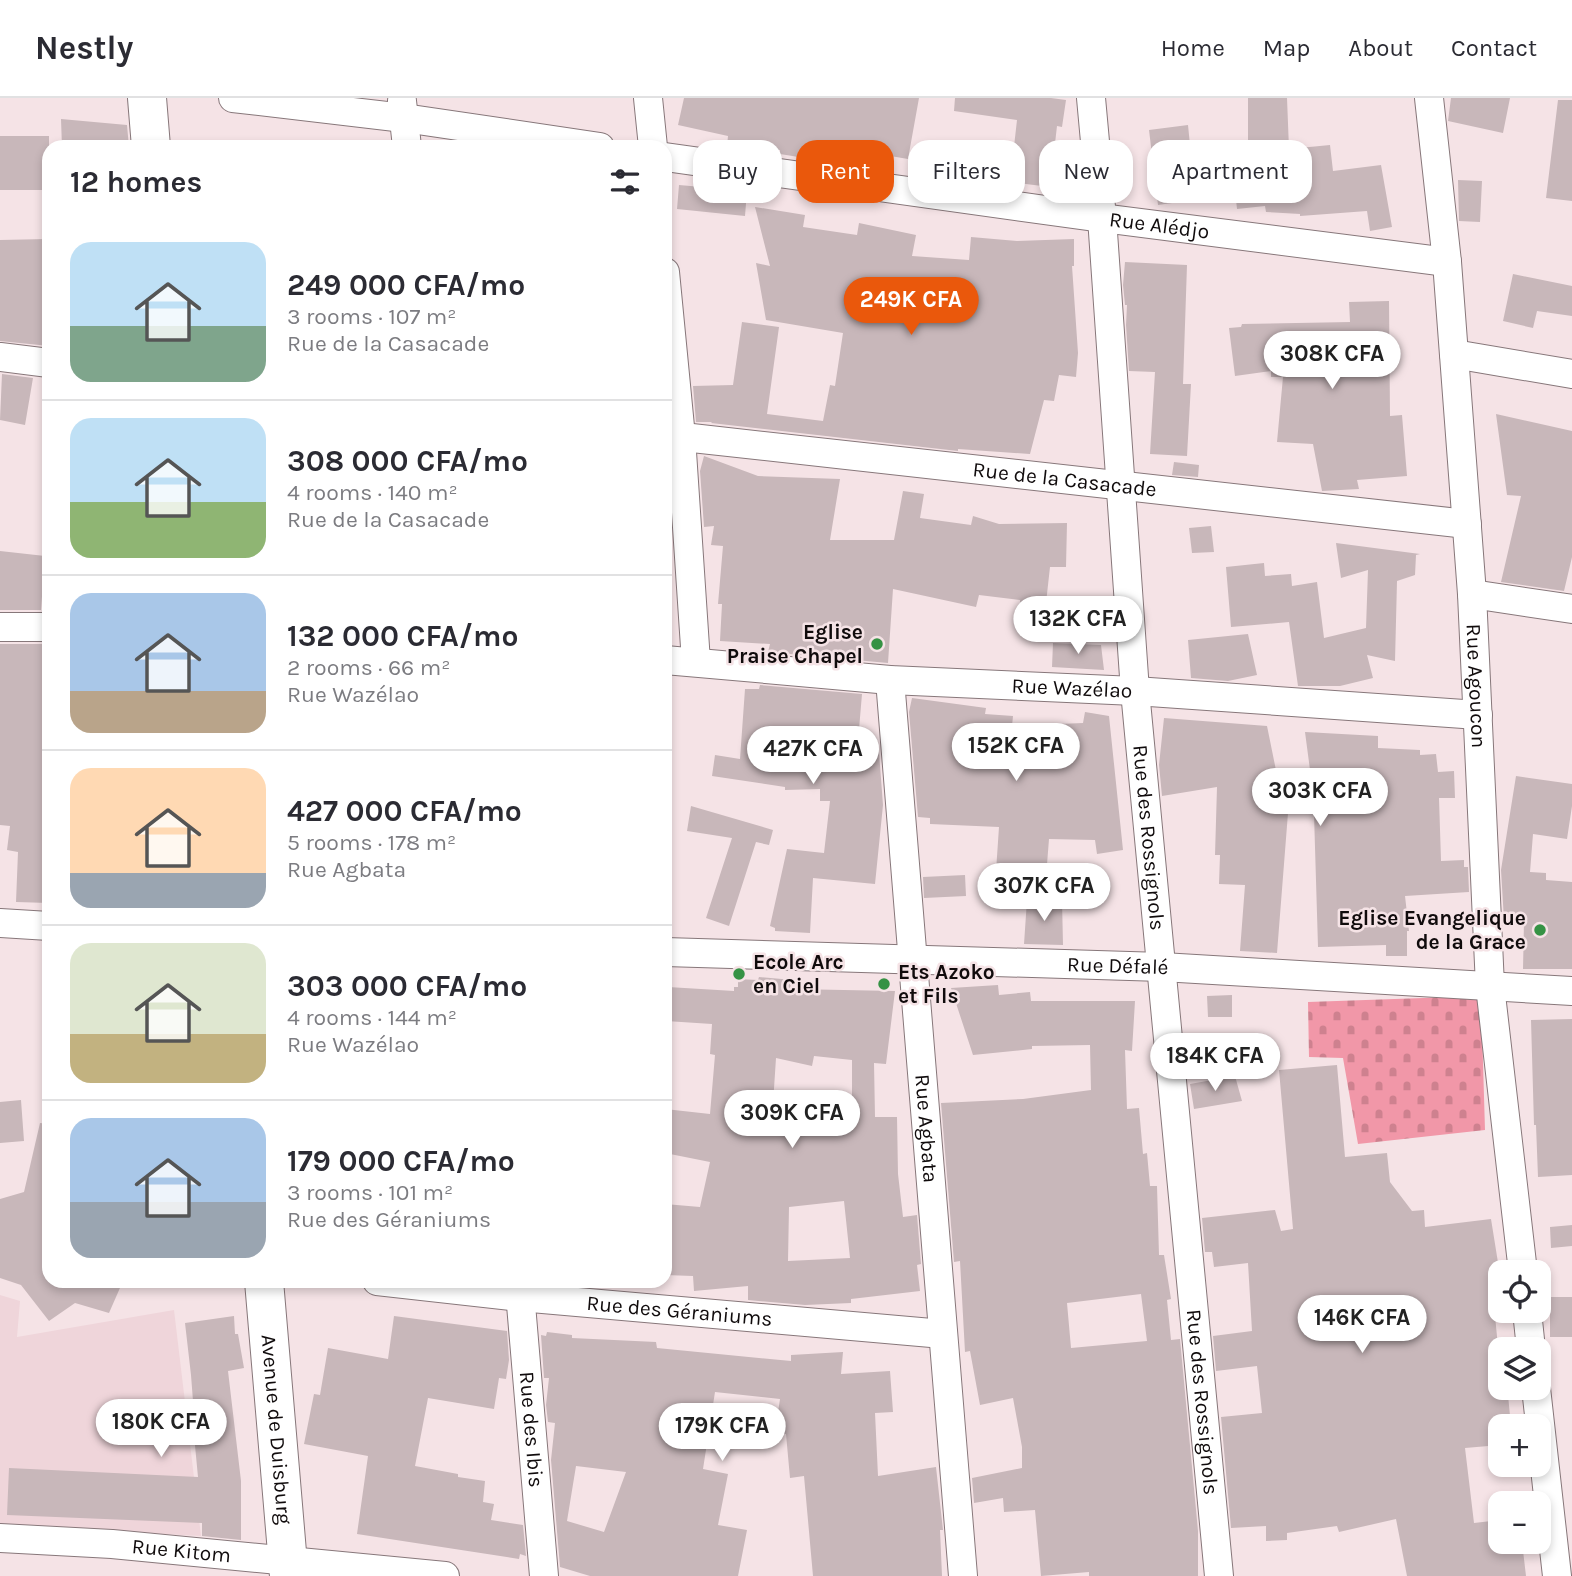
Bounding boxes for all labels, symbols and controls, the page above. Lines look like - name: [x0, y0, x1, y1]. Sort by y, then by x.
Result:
- text: Nestly: [35, 29, 133, 67]
- text: Home: [1161, 34, 1225, 62]
- text: Map: [1263, 34, 1310, 62]
- text: About: [1348, 34, 1413, 62]
- text: Contact: [1451, 34, 1537, 62]
- chip: Buy: [693, 140, 782, 203]
- chip: Rent: [796, 140, 894, 203]
- chip: Filters: [908, 140, 1025, 203]
- chip: New: [1039, 140, 1133, 203]
- chip: Apartment: [1147, 140, 1312, 203]
- icon: filters: [606, 163, 644, 201]
- text: 12 homes: [70, 164, 202, 200]
- street label: Rue Alédjo: [1108, 207, 1211, 244]
- text: 249 000 CFA/mo: [287, 267, 525, 303]
- icon: home: [126, 270, 210, 354]
- pin: 249K CFA: [839, 278, 983, 337]
- text: 249K CFA: [860, 286, 962, 313]
- text: 3 rooms · 107 m²: [287, 303, 456, 330]
- text: Rue de la Casacade: [287, 330, 489, 357]
- pin: 308K CFA: [1260, 331, 1404, 391]
- text: 308K CFA: [1280, 340, 1384, 367]
- text: 308 000 CFA/mo: [287, 443, 528, 479]
- icon: home: [126, 446, 210, 530]
- street label: Rue de la Casacade: [971, 457, 1158, 501]
- text: 4 rooms · 140 m²: [287, 479, 458, 506]
- text: Rue de la Casacade: [287, 506, 489, 533]
- pin: 132K CFA: [1006, 596, 1150, 656]
- text: 132K CFA: [1029, 605, 1127, 632]
- text: 132 000 CFA/mo: [287, 618, 518, 654]
- place label: Eglise Praise Chapel: [727, 620, 863, 668]
- icon: home: [126, 621, 210, 705]
- street label: Rue Agoucon: [1461, 623, 1491, 749]
- marker: Eglise Praise Chapel: [869, 636, 885, 652]
- text: 2 rooms · 66 m²: [287, 654, 450, 681]
- street label: Rue Wazélao: [1011, 673, 1133, 703]
- text: Rue Wazélao: [287, 681, 419, 708]
- pin: 152K CFA: [944, 724, 1088, 783]
- pin: 427K CFA: [741, 726, 885, 786]
- text: 152K CFA: [968, 732, 1064, 759]
- text: 427K CFA: [763, 735, 863, 762]
- street label: Rue des Rossignols: [1128, 744, 1170, 932]
- pin: 303K CFA: [1248, 768, 1392, 828]
- text: 303K CFA: [1268, 777, 1372, 804]
- text: 427 000 CFA/mo: [287, 793, 522, 829]
- icon: home: [126, 796, 210, 880]
- text: 5 rooms · 178 m²: [287, 829, 456, 856]
- text: Rue Agbata: [287, 856, 406, 883]
- pin: 307K CFA: [972, 864, 1116, 923]
- text: 307K CFA: [993, 872, 1095, 899]
- place label: Eglise Evangelique de la Grace: [1338, 906, 1526, 954]
- marker: Eglise Evangelique de la Grace: [1532, 922, 1548, 938]
- place label: Ecole Arc en Ciel: [753, 950, 844, 998]
- street label: Rue Défalé: [1067, 952, 1169, 979]
- place label: Ets Azoko et Fils: [898, 960, 995, 1008]
- marker: Ecole Arc en Ciel: [731, 966, 747, 982]
- text: 303 000 CFA/mo: [287, 968, 527, 1004]
- icon: home: [126, 971, 210, 1055]
- marker: Ets Azoko et Fils: [876, 976, 892, 992]
- text: 4 rooms · 144 m²: [287, 1004, 457, 1031]
- text: Rue Wazélao: [287, 1031, 419, 1058]
- pin: 184K CFA: [1143, 1034, 1287, 1093]
- text: 184K CFA: [1166, 1042, 1264, 1069]
- street label: Rue Agbata: [910, 1073, 943, 1184]
- pin: 309K CFA: [720, 1090, 864, 1150]
- text: 309K CFA: [740, 1099, 844, 1126]
- text: 179 000 CFA/mo: [287, 1143, 515, 1179]
- icon: home: [126, 1146, 210, 1230]
- text: 3 rooms · 101 m²: [287, 1179, 453, 1206]
- text: Rue des Géraniums: [287, 1206, 491, 1233]
- map controls: [1488, 1260, 1551, 1554]
- button: locate: [1488, 1260, 1551, 1323]
- street label: Rue des Géraniums: [586, 1291, 773, 1331]
- pin: 146K CFA: [1290, 1296, 1434, 1355]
- text: 146K CFA: [1314, 1304, 1410, 1331]
- street label: Rue des Rossignols: [1182, 1308, 1223, 1496]
- street label: Avenue de Duisburg: [257, 1333, 297, 1526]
- button: layers: [1488, 1337, 1551, 1400]
- street label: Rue des Ibis: [515, 1370, 548, 1488]
- pin: 180K CFA: [89, 1400, 233, 1459]
- pin: 179K CFA: [650, 1404, 794, 1463]
- text: 180K CFA: [112, 1408, 210, 1435]
- text: 179K CFA: [675, 1412, 769, 1439]
- button: +: [1488, 1414, 1551, 1477]
- button: −: [1488, 1491, 1551, 1554]
- street label: Rue Kitom: [131, 1534, 232, 1567]

